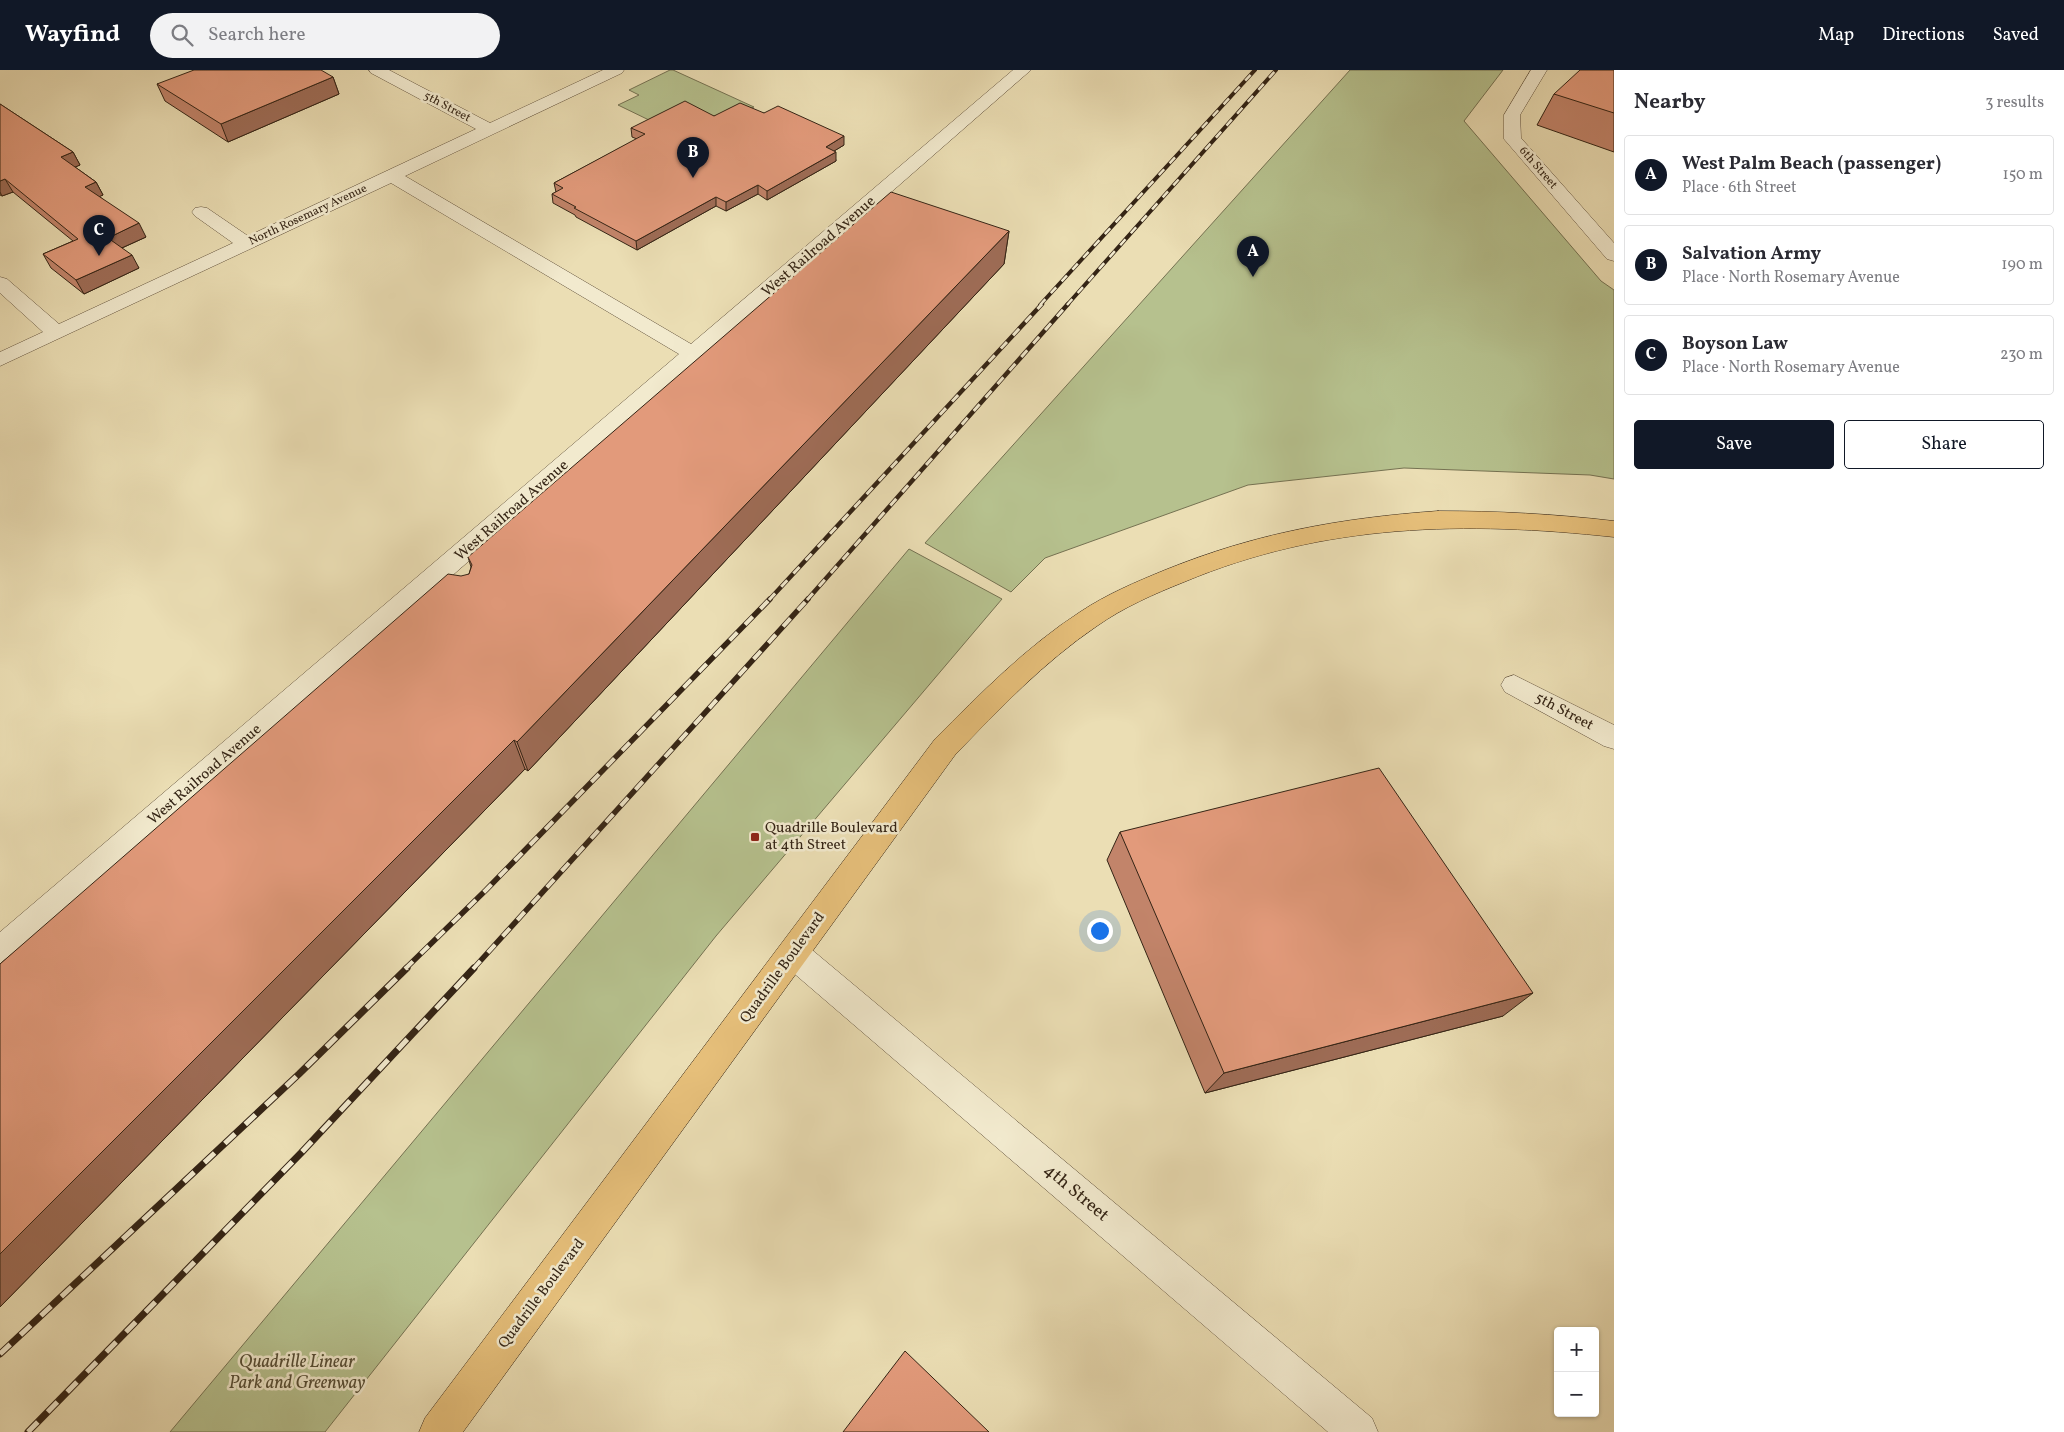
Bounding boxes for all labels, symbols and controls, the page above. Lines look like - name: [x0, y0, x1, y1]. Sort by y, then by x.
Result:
- search box: [150, 13, 500, 58]
- text: Wayfind: [25, 18, 120, 52]
- icon: search: [168, 21, 196, 49]
- text: Search here: [208, 22, 305, 48]
- text: Map: [1818, 23, 1854, 48]
- text: Directions: [1882, 23, 1965, 48]
- text: Saved: [1993, 23, 2039, 48]
- street label: 5th Street: [421, 88, 473, 126]
- text: Nearby: [1634, 88, 1705, 117]
- text: 3 results: [1985, 92, 2044, 114]
- pin: B: [677, 137, 709, 178]
- street label: 6th Street: [1515, 143, 1561, 193]
- text: West Palm Beach (passenger): [1682, 151, 1941, 177]
- text: A: [1645, 164, 1657, 186]
- text: 150 m: [2002, 164, 2043, 186]
- text: Place · 6th Street: [1682, 177, 1797, 199]
- street label: North Rosemary Avenue: [246, 180, 370, 249]
- street label: West Railroad Avenue: [758, 192, 880, 302]
- pin: C: [83, 215, 115, 256]
- pin: A: [1237, 236, 1269, 277]
- text: Salvation Army: [1682, 241, 1821, 267]
- text: B: [1646, 254, 1656, 276]
- text: 190 m: [2001, 254, 2043, 276]
- text: Place · North Rosemary Avenue: [1682, 267, 1900, 289]
- text: Boyson Law: [1682, 331, 1788, 357]
- text: C: [1646, 344, 1656, 366]
- text: 230 m: [2000, 344, 2043, 366]
- text: Place · North Rosemary Avenue: [1682, 357, 1900, 379]
- button: Save: [1634, 420, 1834, 469]
- button: Share: [1844, 420, 2044, 469]
- street label: West Railroad Avenue: [451, 456, 573, 566]
- street label: 5th Street: [1531, 688, 1597, 736]
- street label: West Railroad Avenue: [144, 720, 266, 830]
- place label: Quadrille Boulevard at 4th Street: [765, 818, 898, 856]
- marker: Quadrille Boulevard at 4th Street: [749, 831, 761, 843]
- street label: Quadrille Boulevard: [736, 908, 830, 1028]
- your location: [1087, 918, 1113, 944]
- street label: 4th Street: [1038, 1158, 1114, 1228]
- street label: Quadrille Boulevard: [494, 1235, 590, 1353]
- map controls: [1554, 1327, 1599, 1417]
- button: +: [1554, 1327, 1599, 1372]
- park label: Quadrille Linear Park and Greenway: [229, 1350, 365, 1396]
- button: −: [1554, 1372, 1599, 1417]

